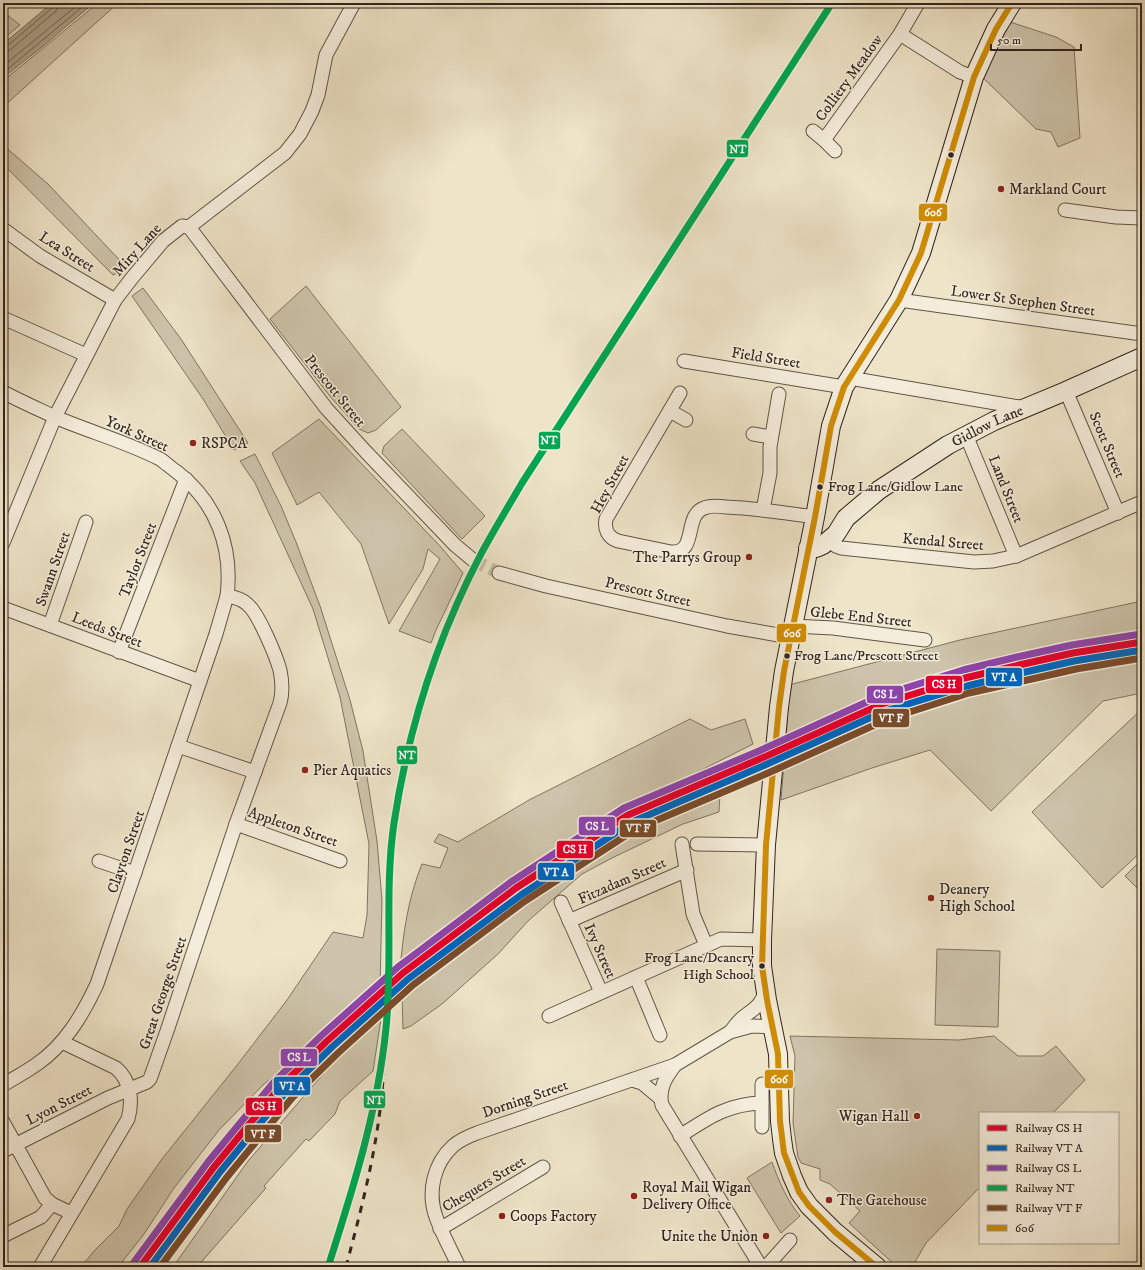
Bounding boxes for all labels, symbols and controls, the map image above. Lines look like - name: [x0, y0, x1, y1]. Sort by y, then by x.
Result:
- scale bar: [991, 26, 1081, 52]
- street label: Colliery Meadow: [811, 31, 887, 125]
- text: 50 m: [997, 33, 1021, 48]
- line badge: NT: [726, 139, 749, 158]
- text: NT: [729, 143, 747, 157]
- unlabelled marker: [946, 150, 956, 160]
- place label: Markland Court: [1009, 180, 1106, 199]
- marker: Markland Court: [996, 184, 1006, 194]
- line badge: 606: [918, 203, 948, 222]
- text: 606: [924, 206, 943, 220]
- street label: Miry Lane: [108, 220, 166, 280]
- street label: Lea Street: [36, 227, 99, 277]
- street label: Lower St Stephen Street: [950, 281, 1097, 321]
- street label: Field Street: [730, 343, 802, 373]
- street label: Prescott Street: [300, 351, 370, 431]
- street label: Gidlow Lane: [948, 400, 1026, 451]
- street label: Scott Street: [1085, 409, 1129, 481]
- street label: York Street: [102, 412, 172, 456]
- line badge: NT: [538, 431, 561, 450]
- place label: RSPCA: [201, 434, 248, 453]
- text: NT: [540, 434, 558, 448]
- marker: RSPCA: [188, 438, 198, 448]
- street label: Hey Street: [586, 451, 634, 517]
- street label: Land Street: [984, 452, 1028, 526]
- place label: Frog Lane/Gidlow Lane: [828, 478, 963, 496]
- marker: Frog Lane/Gidlow Lane: [815, 482, 825, 492]
- street label: Taylor Street: [115, 519, 161, 600]
- street label: Swann Street: [31, 529, 75, 609]
- street label: Kendal Street: [902, 529, 985, 555]
- place label: The Parrys Group: [633, 548, 741, 567]
- marker: The Parrys Group: [744, 552, 754, 562]
- street label: Prescott Street: [603, 573, 693, 611]
- street label: Glebe End Street: [809, 602, 913, 632]
- street label: Leeds Street: [69, 608, 145, 652]
- line badge: 606: [776, 623, 807, 643]
- text: 606: [783, 627, 802, 641]
- place label: Frog Lane/Prescott Street: [794, 647, 939, 665]
- marker: Frog Lane/Prescott Street: [782, 651, 792, 661]
- line badge: VT A: [985, 667, 1023, 687]
- text: VT A: [991, 671, 1017, 685]
- line badge: CS H: [925, 675, 963, 694]
- text: CS H: [932, 678, 957, 692]
- line badge: CS L: [866, 685, 904, 704]
- text: CS L: [873, 688, 897, 702]
- line badge: VT F: [872, 708, 910, 728]
- text: VT F: [878, 712, 904, 726]
- line badge: NT: [396, 745, 418, 765]
- text: NT: [398, 749, 416, 763]
- place label: Pier Aquatics: [313, 761, 391, 780]
- marker: Pier Aquatics: [300, 765, 310, 775]
- street label: Appleton Street: [246, 803, 341, 851]
- street label: Clayton Street: [103, 808, 149, 896]
- line badge: CS L: [578, 816, 616, 836]
- line badge: VT F: [619, 819, 657, 838]
- text: CS L: [585, 820, 609, 834]
- text: VT F: [625, 822, 651, 836]
- line badge: CS H: [556, 840, 594, 859]
- text: CS H: [563, 843, 588, 857]
- street label: Fitzadam Street: [575, 853, 669, 909]
- line badge: VT A: [537, 862, 575, 881]
- text: VT A: [543, 866, 569, 880]
- place label: Deanery High School: [939, 880, 1016, 916]
- marker: Deanery High School: [926, 893, 936, 903]
- street label: Ivy Street: [579, 920, 621, 982]
- street label: Great George Street: [135, 934, 191, 1052]
- place label: Frog Lane/Deanery High School: [644, 949, 755, 984]
- marker: Frog Lane/Deanery High School: [757, 961, 767, 971]
- line badge: CS L: [280, 1048, 318, 1067]
- text: CS L: [287, 1051, 311, 1065]
- line badge: 606: [764, 1069, 794, 1089]
- text: 606: [770, 1073, 789, 1087]
- street label: Dorning Street: [480, 1075, 571, 1123]
- line badge: VT A: [273, 1076, 311, 1096]
- street label: Lyon Street: [23, 1080, 95, 1130]
- text: VT A: [279, 1080, 305, 1094]
- line badge: NT: [363, 1090, 386, 1109]
- text: NT: [366, 1094, 384, 1108]
- line badge: CS H: [245, 1097, 283, 1116]
- text: CS H: [252, 1100, 277, 1114]
- place label: Wigan Hall: [838, 1107, 909, 1126]
- marker: Wigan Hall: [912, 1111, 922, 1121]
- legend: [979, 1112, 1119, 1244]
- text: Railway CS H: [1015, 1121, 1083, 1136]
- line badge: VT F: [244, 1124, 282, 1143]
- text: VT F: [250, 1128, 276, 1142]
- text: Railway VT A: [1015, 1141, 1083, 1156]
- street label: Chequers Street: [439, 1152, 529, 1216]
- text: Railway CS L: [1015, 1161, 1081, 1176]
- place label: Royal Mail Wigan Delivery Office: [642, 1178, 751, 1214]
- text: Railway NT: [1015, 1181, 1075, 1196]
- marker: Royal Mail Wigan Delivery Office: [629, 1191, 639, 1201]
- place label: The Gatehouse: [837, 1191, 927, 1210]
- marker: The Gatehouse: [824, 1195, 834, 1205]
- text: Railway VT F: [1015, 1201, 1083, 1216]
- place label: Coops Factory: [510, 1207, 598, 1226]
- marker: Coops Factory: [497, 1211, 507, 1221]
- text: 606: [1015, 1221, 1035, 1236]
- place label: Unite the Union: [661, 1227, 758, 1246]
- marker: Unite the Union: [761, 1231, 771, 1241]

